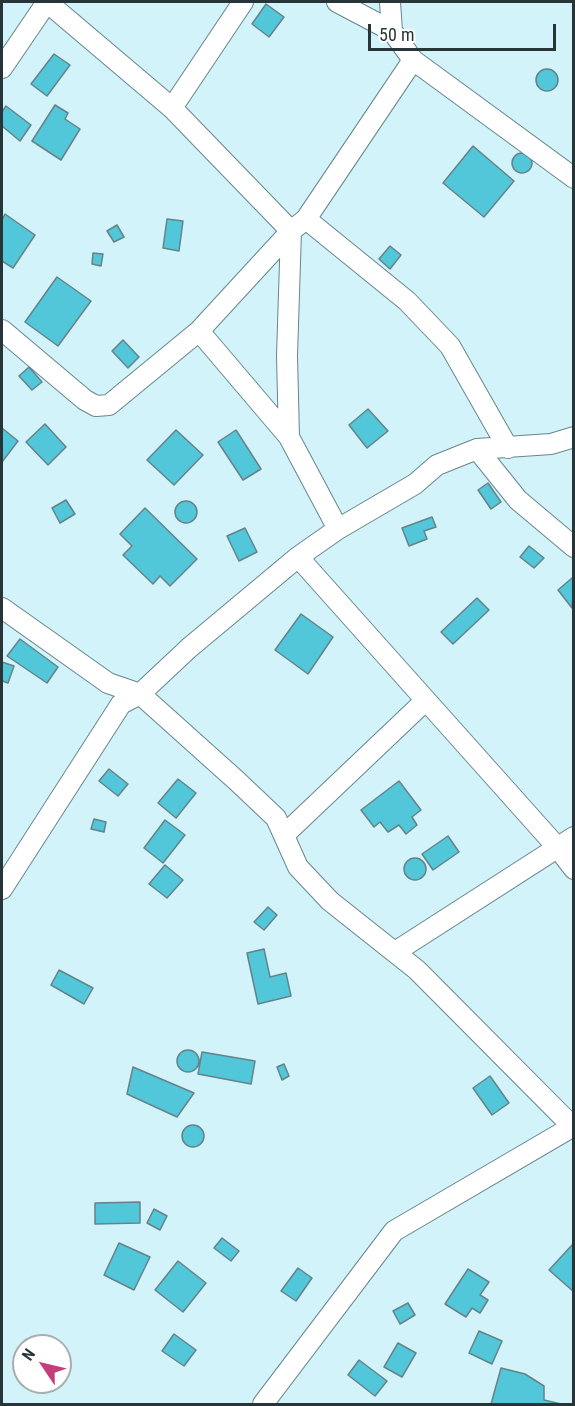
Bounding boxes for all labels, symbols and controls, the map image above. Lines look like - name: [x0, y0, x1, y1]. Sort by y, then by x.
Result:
- scale bar: [371, 12, 558, 50]
- text: 50 m: [379, 24, 414, 45]
- north arrow: [12, 1334, 72, 1394]
- text: N: [18, 1345, 39, 1364]

